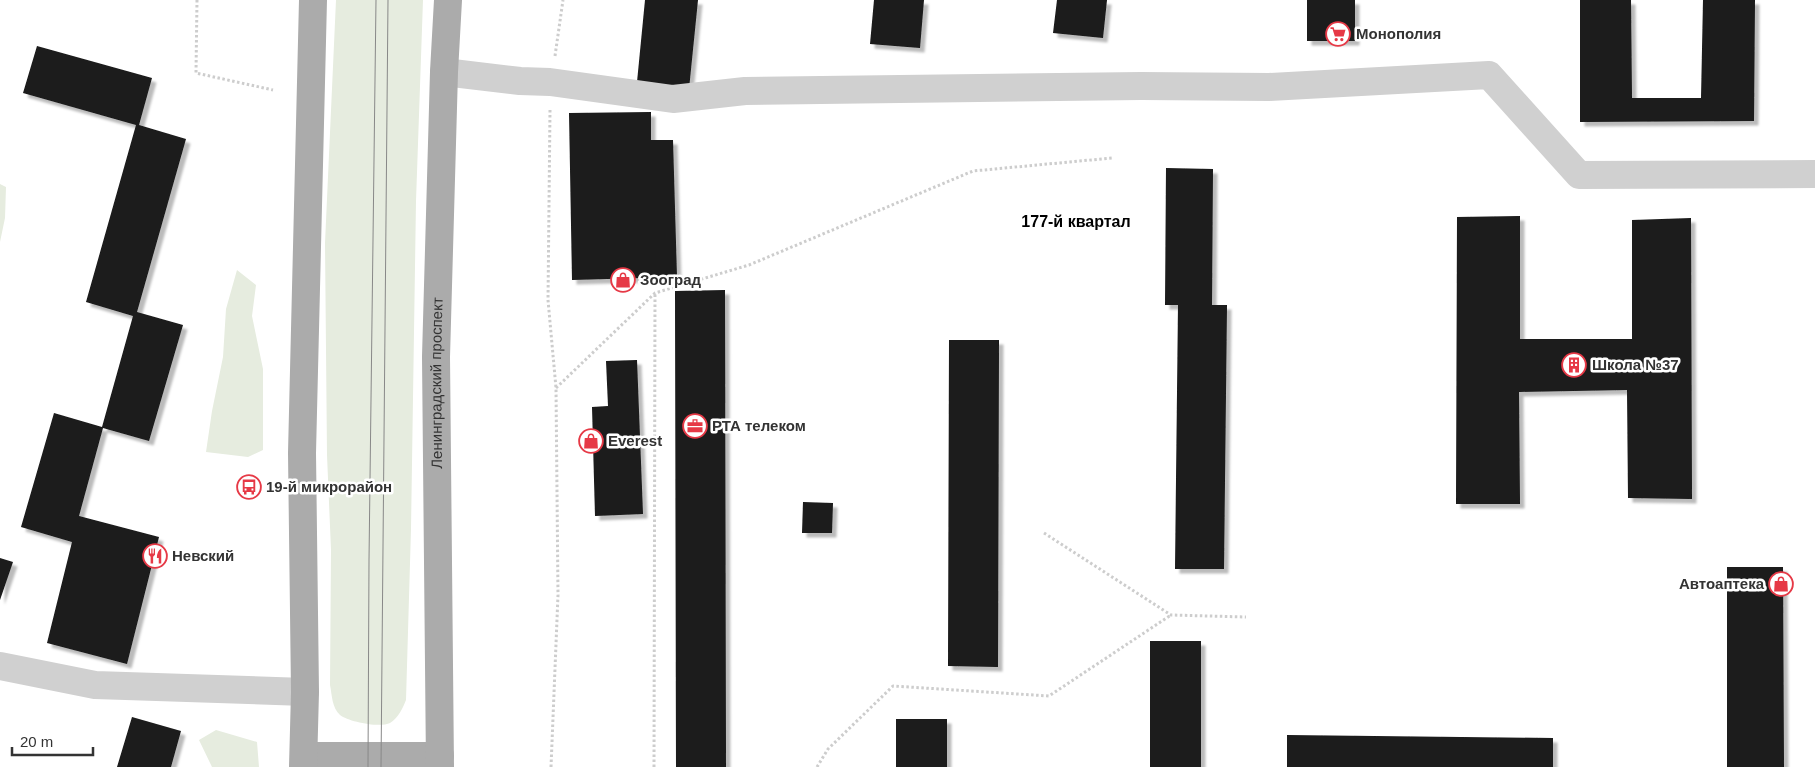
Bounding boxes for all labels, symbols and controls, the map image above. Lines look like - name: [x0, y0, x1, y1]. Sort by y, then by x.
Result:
- supermarket icon: Монополия: [1325, 21, 1351, 47]
- place label: Монополия: [1356, 25, 1441, 42]
- district label: 177-й квартал: [1021, 213, 1131, 230]
- shop icon: Зооград: [610, 267, 636, 293]
- place label: Зооград: [640, 271, 701, 288]
- street label: Ленинградский проспект: [427, 297, 446, 469]
- building icon: Школа №37: [1561, 352, 1587, 378]
- place label: Школа №37: [1592, 356, 1679, 373]
- office icon: РТА телеком: [682, 413, 708, 439]
- place label: РТА телеком: [712, 417, 806, 434]
- shop icon: Everest: [578, 428, 604, 454]
- place label: Everest: [608, 432, 662, 449]
- bus stop icon: 19-й микрорайон: [236, 474, 262, 500]
- place label: 19-й микрорайон: [266, 478, 392, 495]
- restaurant icon: Невский: [142, 543, 168, 569]
- place label: Невский: [172, 547, 234, 564]
- shop icon: Автоаптека: [1768, 571, 1794, 597]
- place label: Автоаптека: [1679, 575, 1765, 592]
- scale bar: [12, 724, 94, 756]
- text: 20 m: [20, 733, 53, 750]

